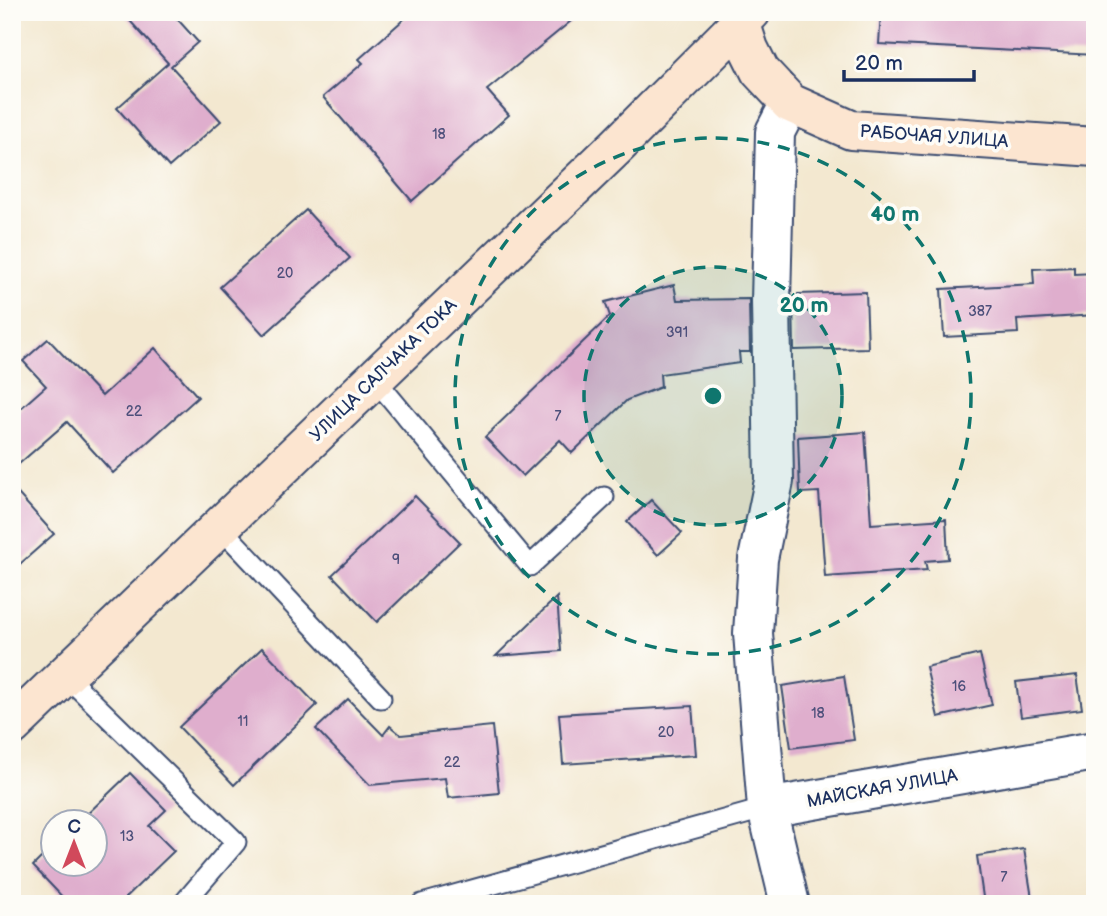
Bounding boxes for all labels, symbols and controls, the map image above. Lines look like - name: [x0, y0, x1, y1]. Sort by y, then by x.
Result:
- scale bar: [844, 38, 974, 82]
- text: 20 m: [855, 51, 903, 76]
- street label: РАБОЧАЯ УЛИЦА: [859, 121, 1009, 152]
- house number: 18: [432, 126, 446, 143]
- text: 40 m: [870, 202, 920, 227]
- house number: 20: [277, 265, 293, 282]
- text: 20 m: [780, 293, 828, 318]
- street label: УЛИЦА САЛЧАКА ТОКА: [306, 295, 461, 446]
- house number: 387: [968, 303, 992, 320]
- house number: 391: [666, 324, 688, 341]
- centre of rings: [701, 384, 725, 408]
- house number: 22: [126, 403, 143, 420]
- house number: 7: [555, 408, 562, 425]
- house number: 9: [392, 551, 400, 568]
- house number: 16: [952, 678, 966, 695]
- house number: 18: [811, 705, 825, 722]
- house number: 11: [238, 713, 248, 730]
- house number: 20: [658, 724, 674, 741]
- house number: 22: [444, 754, 461, 771]
- street label: МАЙСКАЯ УЛИЦА: [805, 765, 959, 812]
- north arrow: [38, 808, 108, 878]
- text: С: [67, 816, 81, 839]
- house number: 13: [120, 828, 134, 845]
- house number: 7: [1001, 869, 1008, 886]

